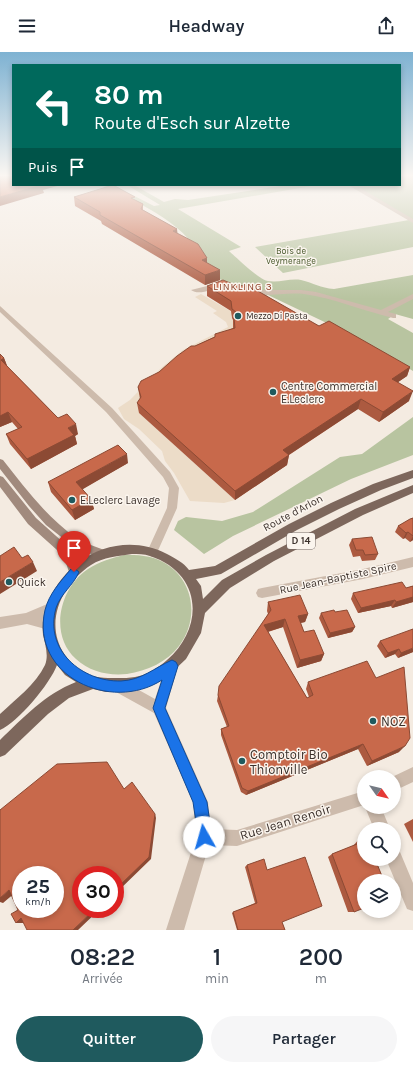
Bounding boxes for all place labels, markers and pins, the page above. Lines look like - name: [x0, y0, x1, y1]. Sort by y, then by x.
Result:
- marker: Mezzo Di Pasta: [233, 311, 243, 321]
- place label: Mezzo Di Pasta: [246, 311, 308, 321]
- place label: Centre Commercial E.Leclerc: [281, 380, 377, 406]
- marker: Centre Commercial E.Leclerc: [268, 387, 278, 397]
- place label: E.Leclerc Lavage: [80, 494, 161, 507]
- marker: E.Leclerc Lavage: [67, 495, 77, 505]
- pin: [57, 531, 91, 572]
- place label: Quick: [17, 576, 46, 589]
- marker: Quick: [4, 577, 14, 587]
- place label: NOZ: [381, 714, 406, 729]
- marker: NOZ: [368, 716, 378, 726]
- place label: Comptoir Bio Thionville: [250, 747, 328, 777]
- marker: Comptoir Bio Thionville: [237, 756, 247, 766]

